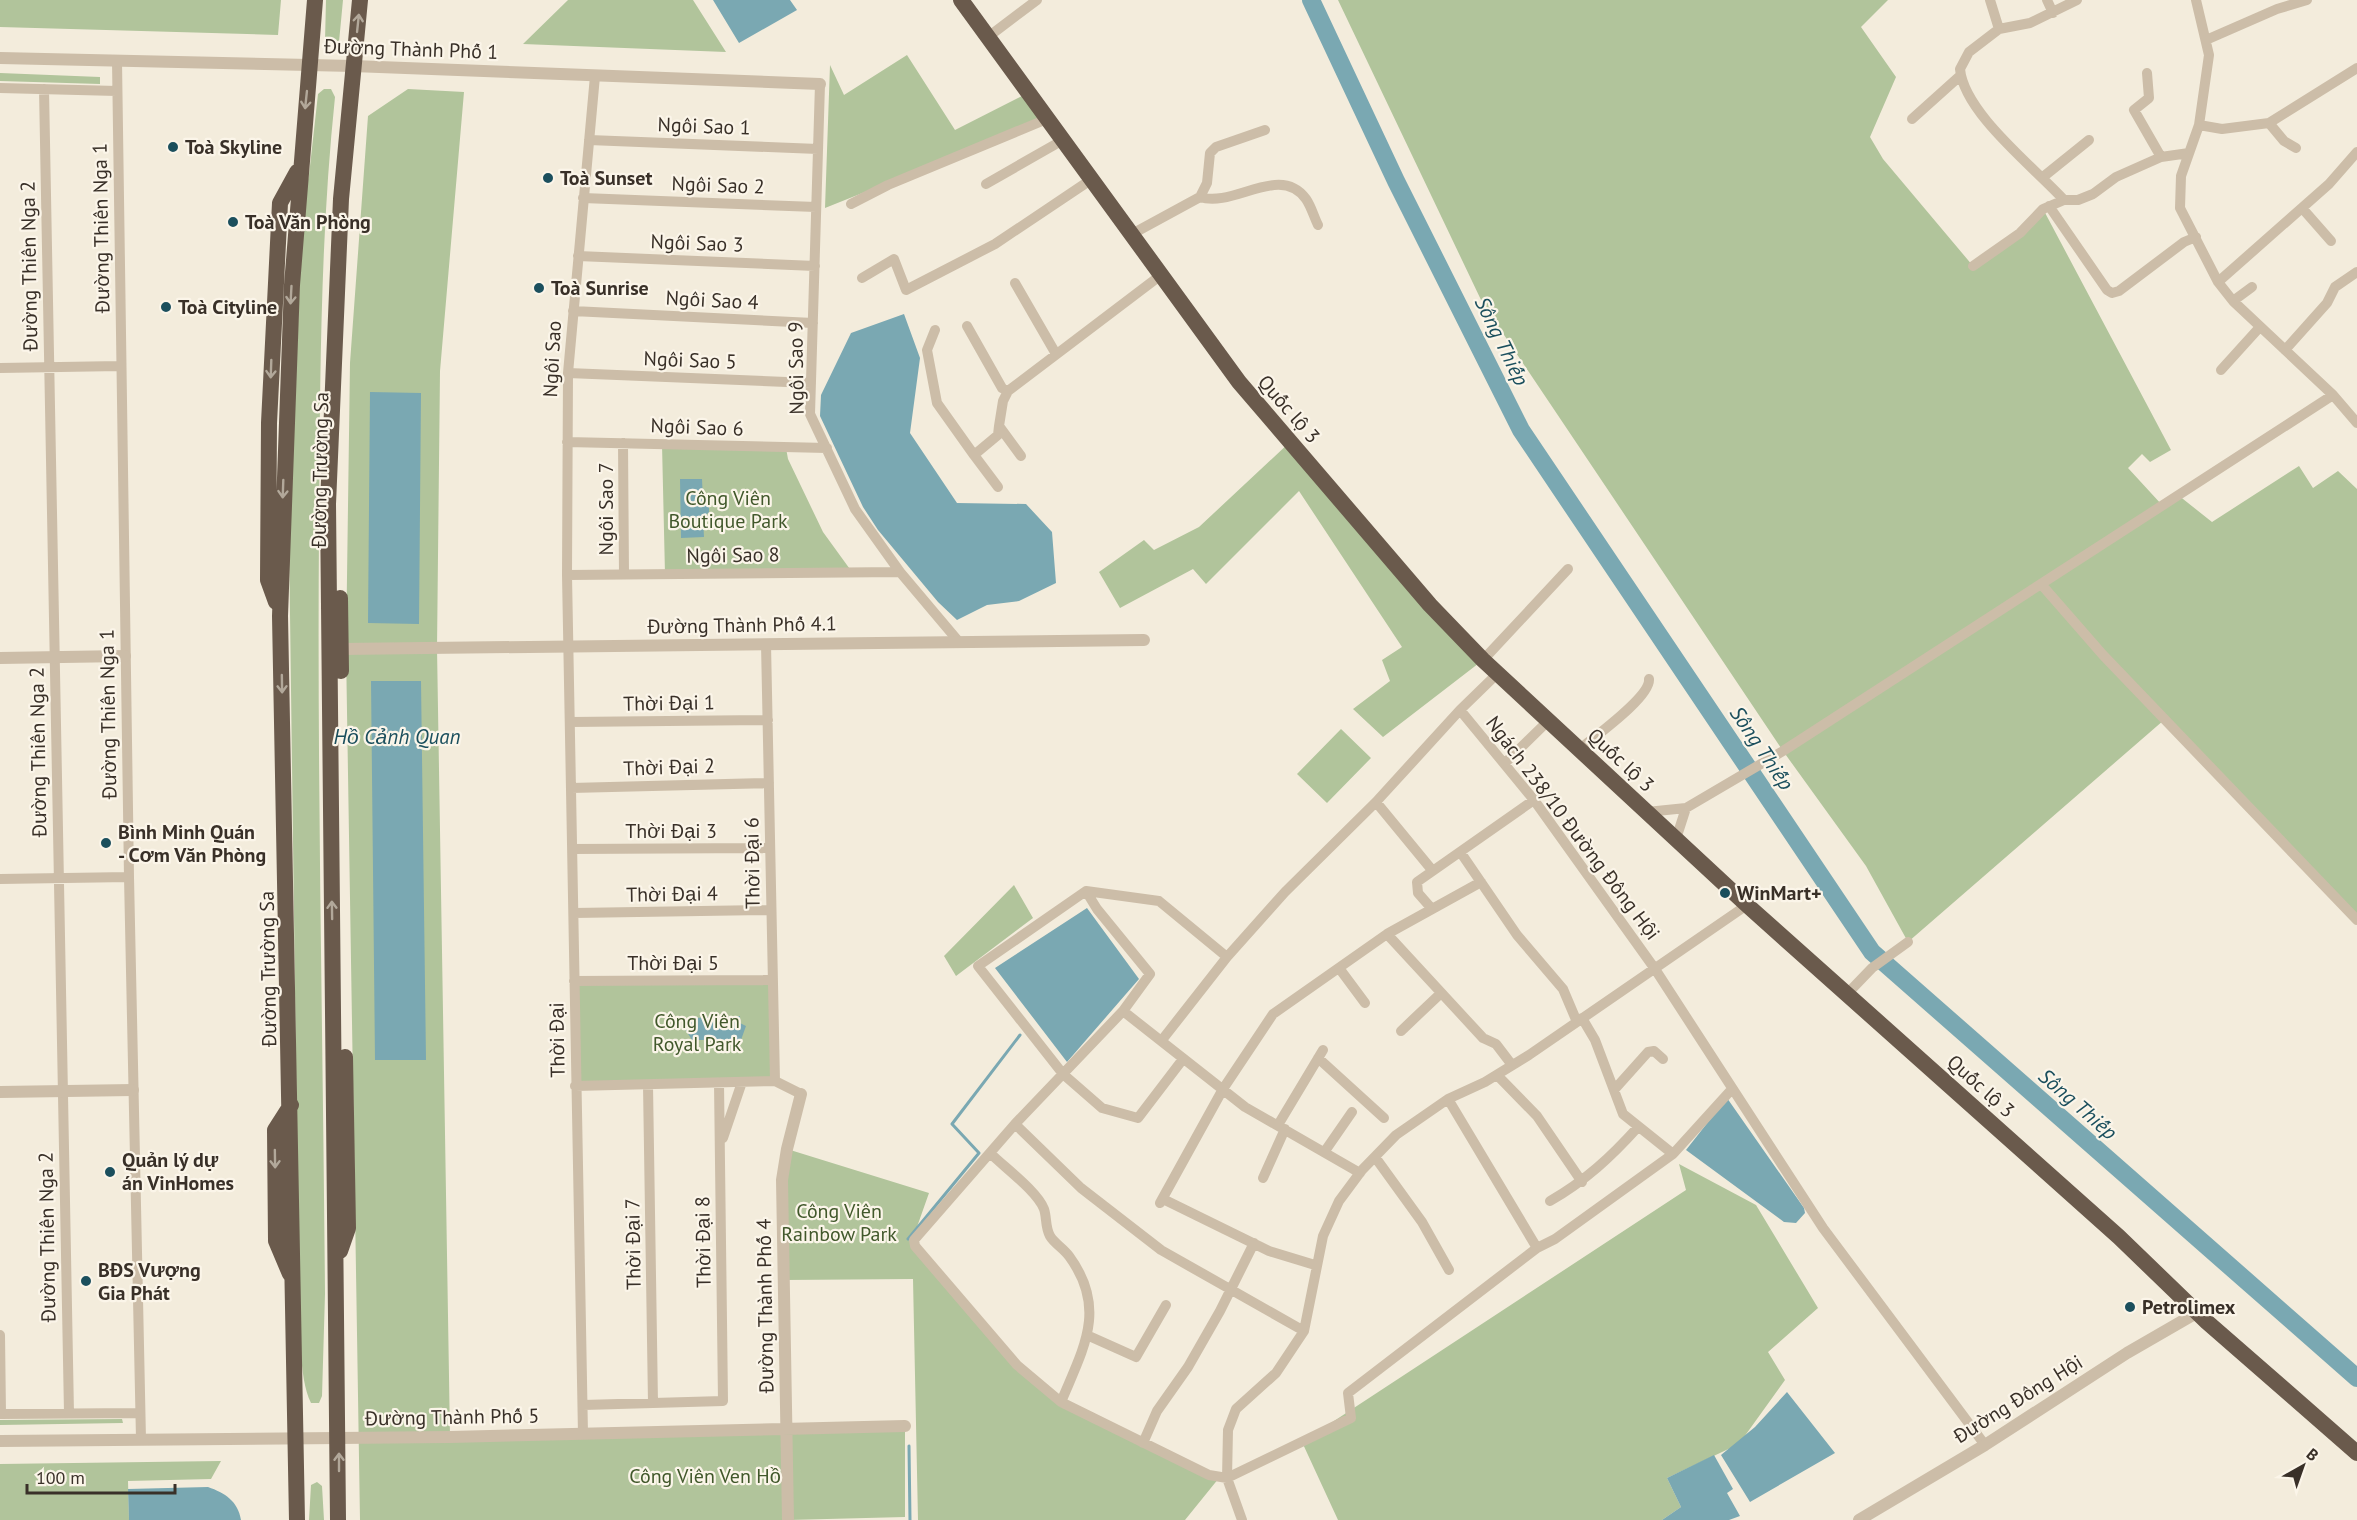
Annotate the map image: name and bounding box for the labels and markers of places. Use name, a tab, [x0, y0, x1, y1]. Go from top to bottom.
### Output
place label: Toà Skyline	[185, 134, 282, 160]
marker: Toà Skyline	[166, 140, 180, 154]
place label: Toà Sunset	[560, 165, 652, 191]
marker: Toà Sunset	[541, 171, 555, 185]
place label: Toà Văn Phòng	[245, 209, 371, 235]
marker: Toà Văn Phòng	[226, 215, 240, 229]
place label: Toà Sunrise	[551, 275, 649, 301]
marker: Toà Sunrise	[532, 281, 546, 295]
place label: Toà Cityline	[178, 294, 277, 320]
marker: Toà Cityline	[159, 300, 173, 314]
place label: Bình Minh Quán - Cơm Văn Phòng	[118, 819, 266, 868]
marker: Bình Minh Quán - Cơm Văn Phòng	[99, 836, 113, 850]
place label: WinMart+	[1737, 880, 1822, 906]
marker: WinMart+	[1718, 886, 1732, 900]
place label: Quản lý dự án VinHomes	[122, 1147, 234, 1196]
marker: Quản lý dự án VinHomes	[103, 1165, 117, 1179]
place label: BĐS Vượng Gia Phát	[98, 1257, 201, 1306]
marker: BĐS Vượng Gia Phát	[79, 1274, 93, 1288]
place label: Petrolimex	[2142, 1294, 2236, 1320]
marker: Petrolimex	[2123, 1300, 2137, 1314]

